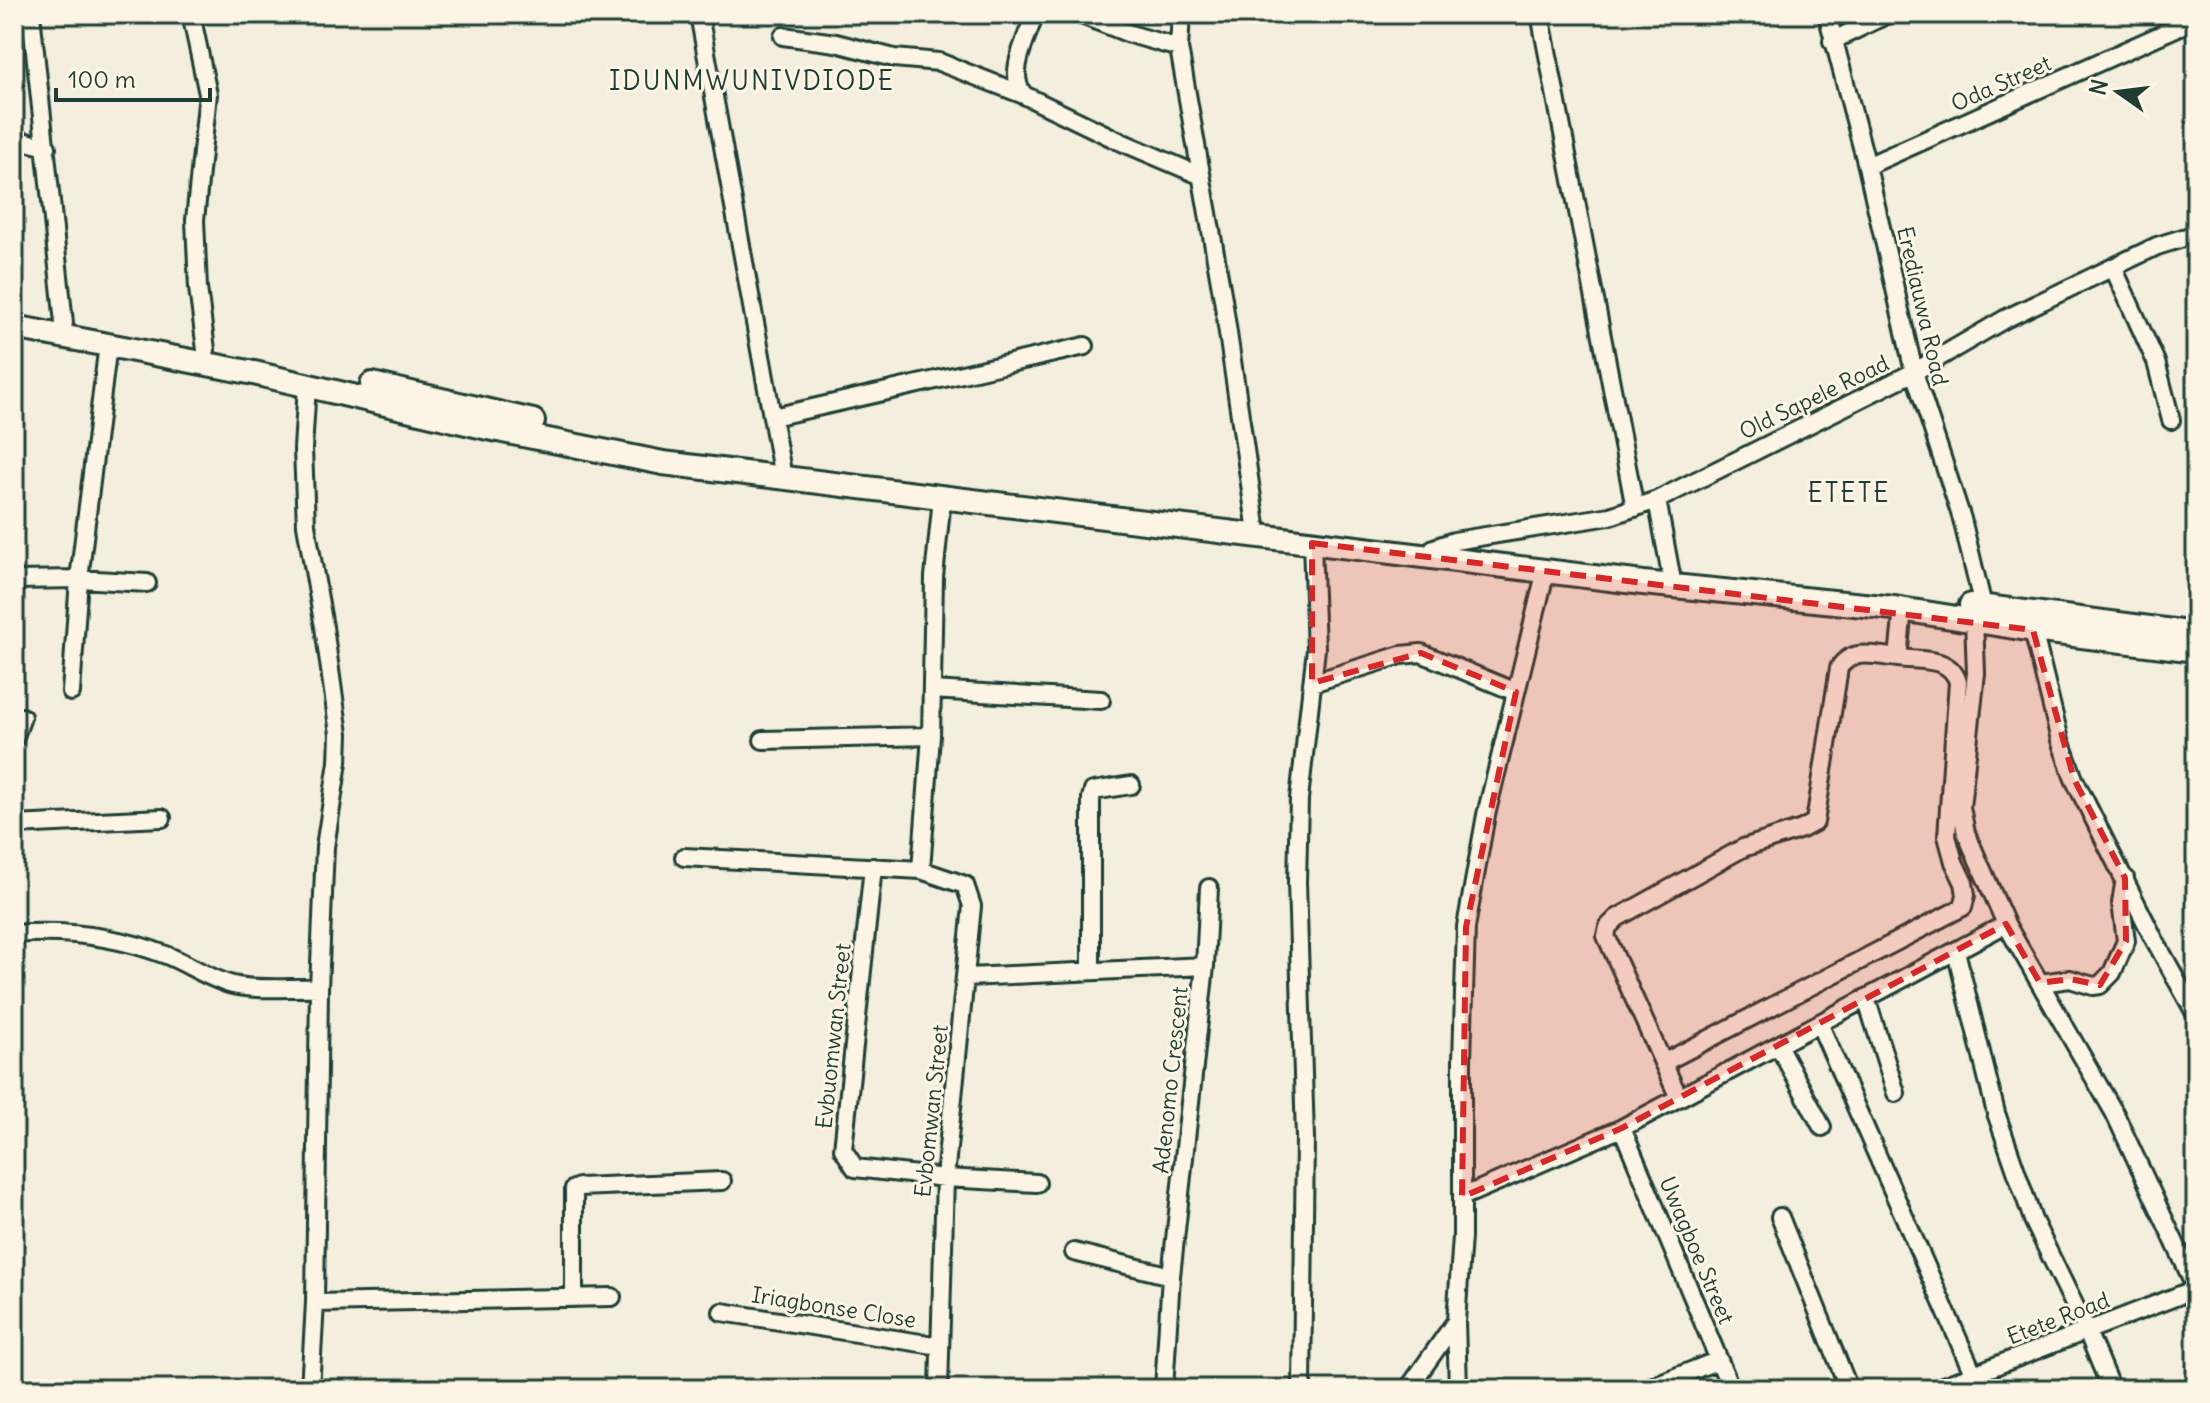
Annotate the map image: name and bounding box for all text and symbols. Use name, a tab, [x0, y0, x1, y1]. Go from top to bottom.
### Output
street label: Oda Street	[1947, 49, 2055, 117]
scale bar	[56, 52, 210, 102]
north arrow	[2078, 52, 2158, 132]
text: 100 m	[68, 64, 136, 94]
district label: IDUNMWUNIVDIODE	[609, 64, 895, 97]
text: N	[2083, 76, 2114, 98]
street label: Erediauwa Road	[1891, 224, 1955, 389]
street label: Old Sapele Road	[1735, 349, 1893, 445]
district label: ETETE	[1807, 476, 1891, 509]
street label: Evbuomwan Street	[809, 942, 857, 1130]
street label: Adenomo Crescent	[1146, 985, 1194, 1175]
street label: Evbomwan Street	[908, 1023, 954, 1199]
street label: Uwagboe Street	[1653, 1172, 1741, 1328]
street label: Iriagbonse Close	[750, 1280, 918, 1334]
street label: Etete Road	[2003, 1286, 2113, 1350]

